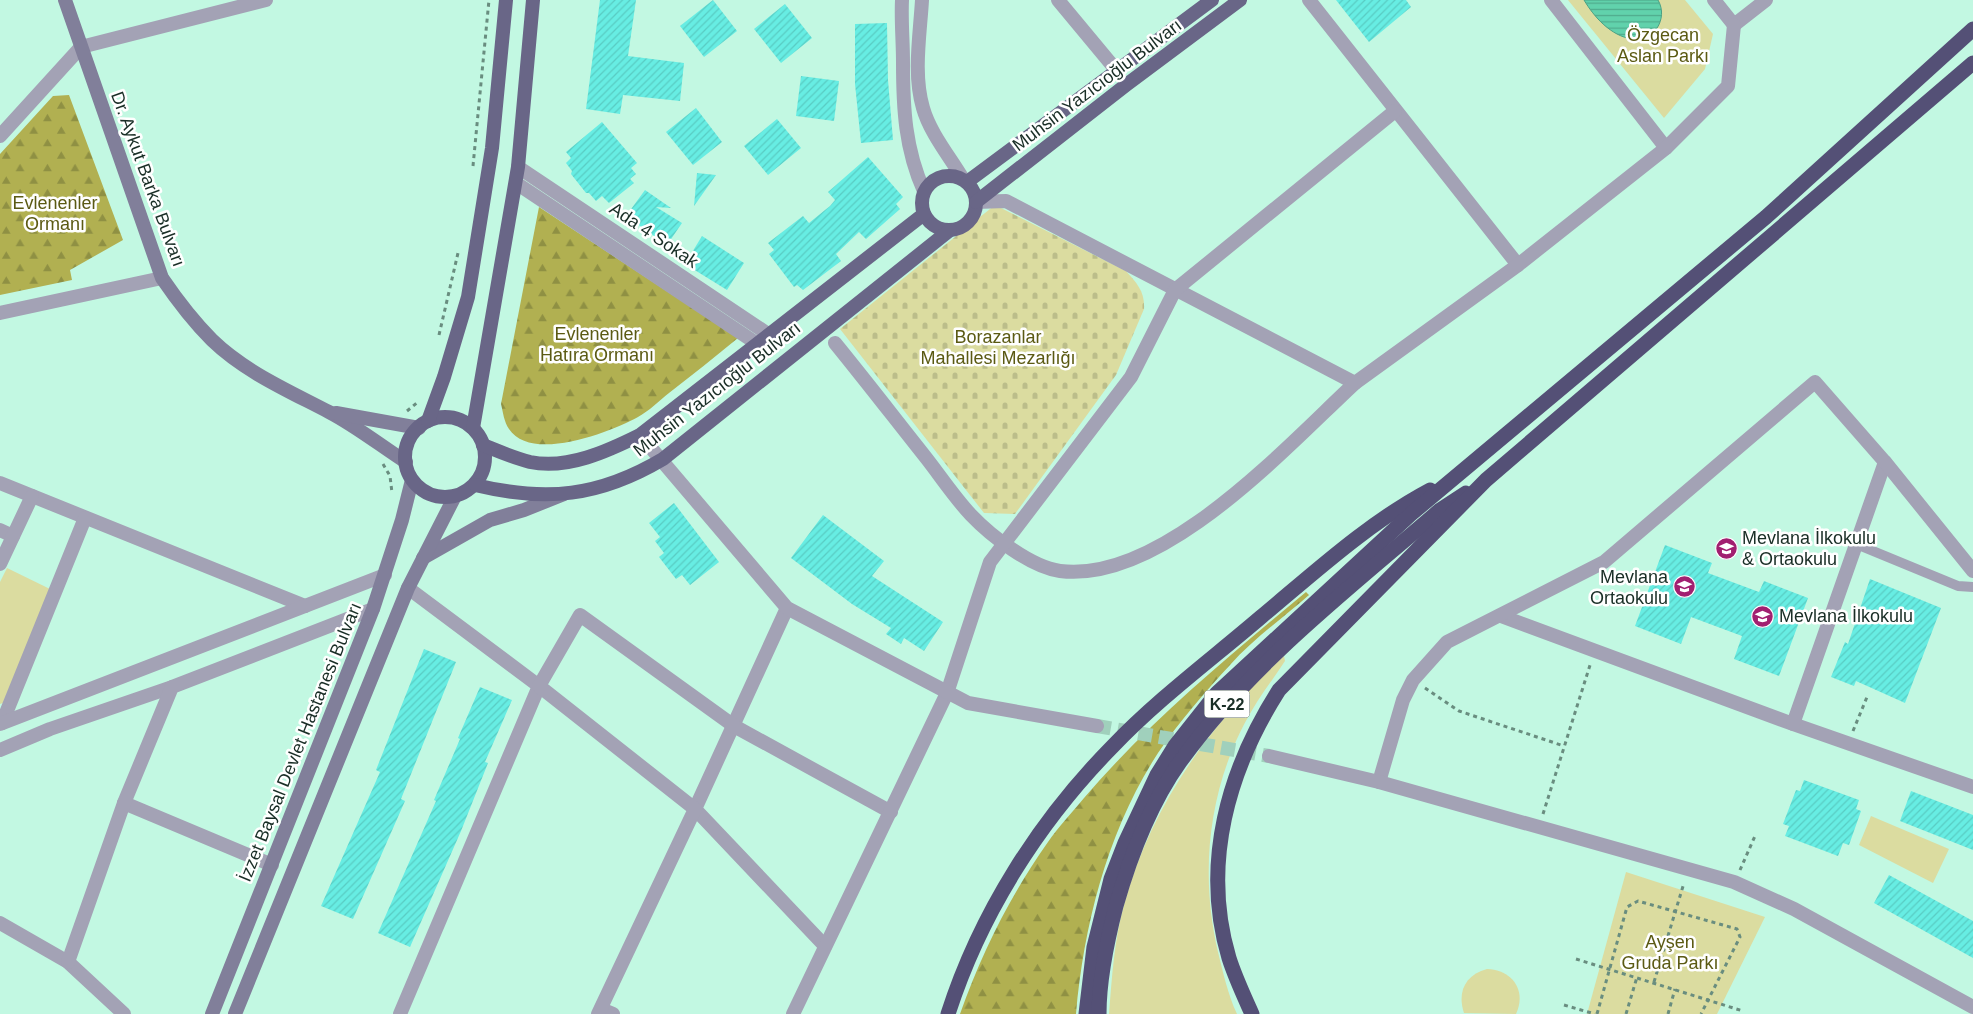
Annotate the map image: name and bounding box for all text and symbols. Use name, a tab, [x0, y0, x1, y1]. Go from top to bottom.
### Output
street label: Muhsin Yazıcıoğlu Bulvarı	[1009, 15, 1185, 155]
park label: Özgecan Aslan Parkı	[1617, 25, 1709, 66]
street label: Dr. Aykut Barka Bulvarı	[107, 89, 189, 269]
park label: Evlenenler Ormanı	[12, 193, 98, 234]
street label: Ada 4 Sokak	[606, 198, 703, 272]
street label: Muhsin Yazıcıoğlu Bulvarı	[630, 318, 804, 460]
park label: Evlenenler Hatıra Ormanı	[540, 324, 654, 365]
park label: Borazanlar Mahallesi Mezarlığı	[920, 327, 1076, 368]
place label: Mevlana İlkokulu & Ortaokulu	[1742, 528, 1876, 569]
school or university icon: Mevlana İlkokulu & Ortaokulu	[1714, 536, 1738, 560]
place label: Mevlana Ortaokulu	[1590, 567, 1669, 608]
school or university icon: Mevlana Ortaokulu	[1672, 575, 1696, 599]
street label: İzzet Baysal Devlet Hastanesi Bulvarı	[235, 600, 365, 884]
school or university icon: Mevlana İlkokulu	[1751, 604, 1775, 628]
place label: Mevlana İlkokulu	[1779, 606, 1913, 626]
road number: K-22	[1204, 691, 1250, 718]
park label: Ayşen Gruda Parkı	[1621, 932, 1719, 973]

